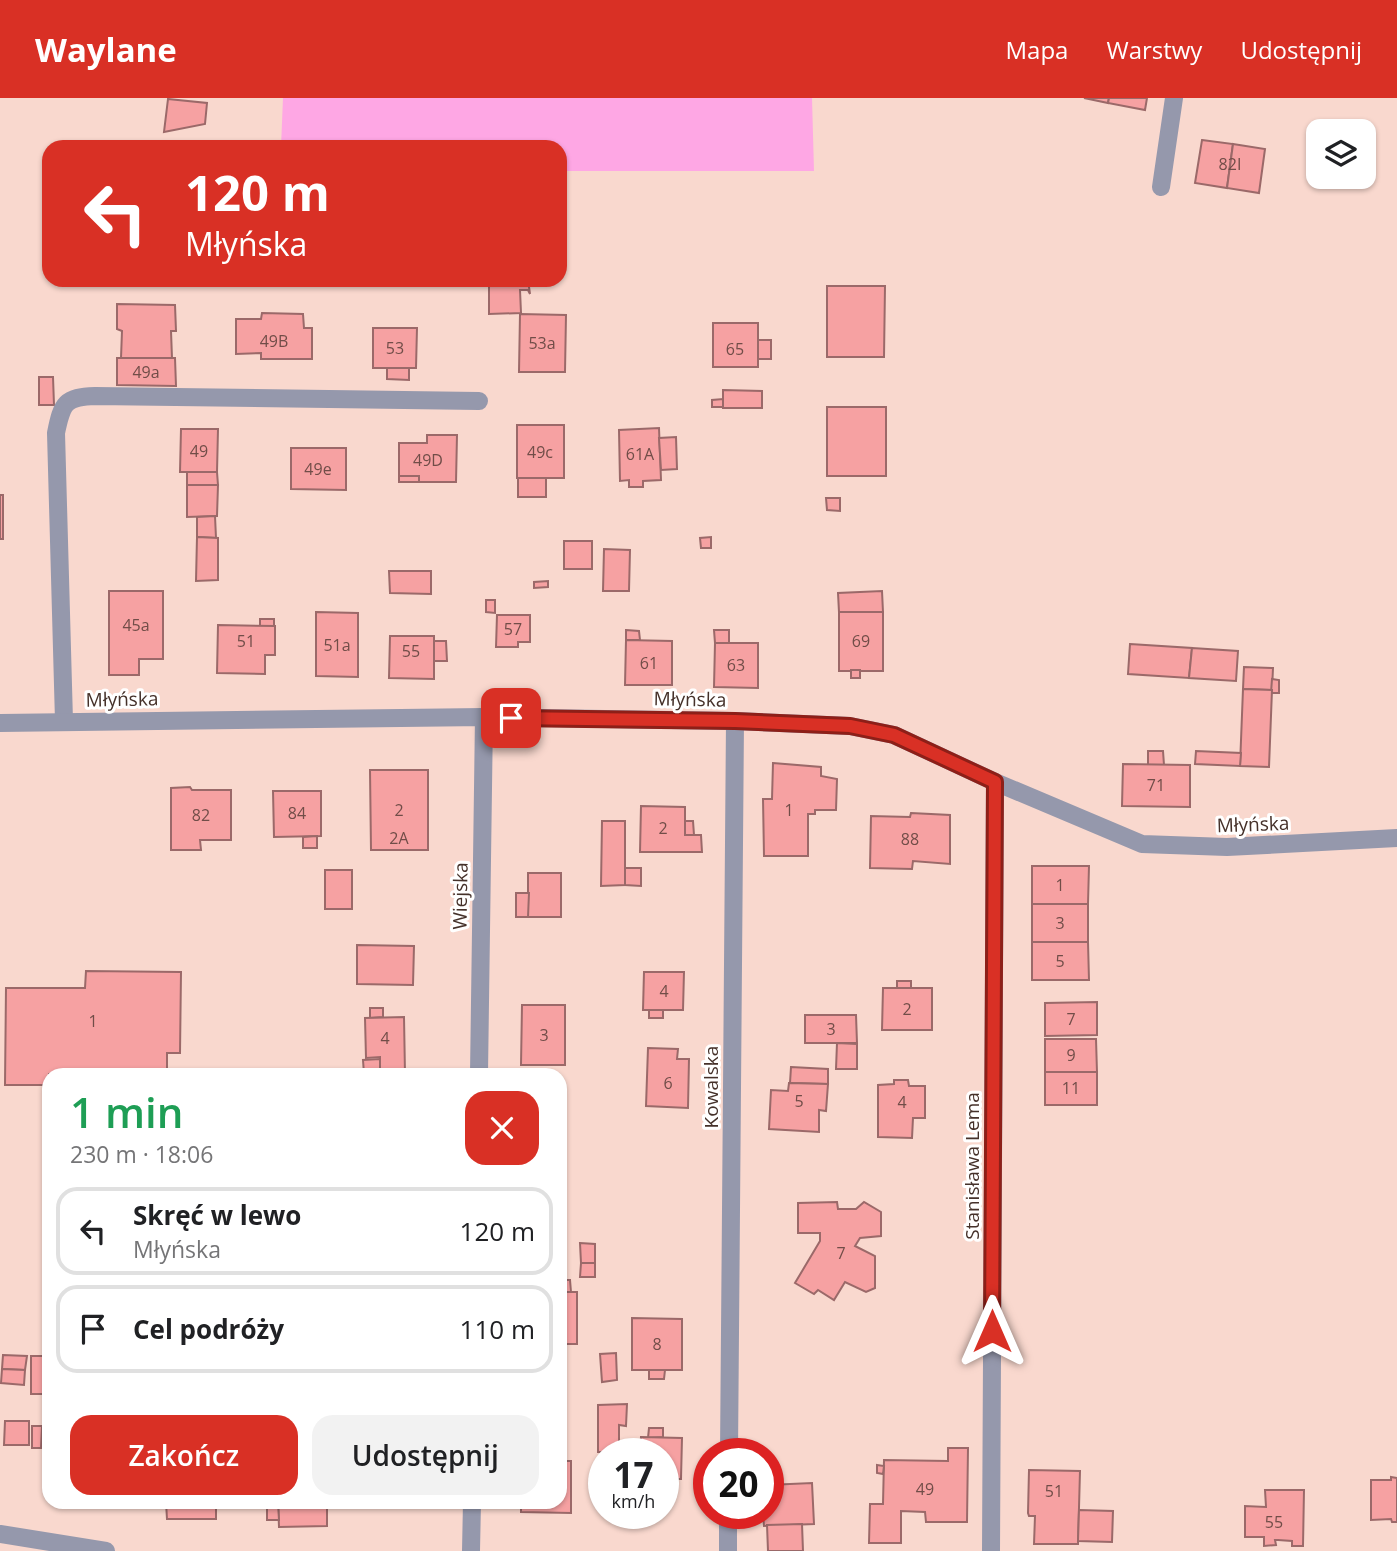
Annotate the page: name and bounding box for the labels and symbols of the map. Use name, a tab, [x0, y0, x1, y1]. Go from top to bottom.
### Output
house number: 82I	[1219, 153, 1241, 175]
house number: 49B	[260, 330, 288, 352]
house number: 53a	[528, 332, 556, 354]
house number: 53	[386, 337, 404, 359]
house number: 65	[726, 338, 744, 360]
house number: 49a	[132, 361, 160, 383]
house number: 49	[190, 440, 208, 462]
house number: 49c	[527, 441, 553, 463]
house number: 61A	[626, 443, 655, 465]
house number: 49D	[413, 449, 443, 471]
house number: 49e	[304, 458, 332, 480]
house number: 45a	[122, 614, 150, 636]
house number: 57	[504, 618, 522, 640]
house number: 51	[237, 630, 255, 652]
house number: 69	[852, 630, 870, 652]
house number: 51a	[323, 634, 351, 656]
house number: 55	[402, 640, 420, 662]
house number: 61	[640, 652, 658, 674]
house number: 63	[727, 654, 745, 676]
street label: Młyńska	[85, 685, 159, 713]
street label: Młyńska	[653, 685, 727, 713]
pin	[481, 688, 541, 748]
house number: 71	[1147, 774, 1165, 796]
house number: 2	[394, 799, 404, 821]
house number: 1	[784, 799, 794, 821]
house number: 84	[288, 802, 306, 824]
house number: 82	[192, 804, 210, 826]
street label: Młyńska	[1216, 810, 1290, 838]
house number: 2	[658, 817, 668, 839]
house number: 2A	[389, 827, 410, 849]
house number: 88	[901, 828, 919, 850]
street label: Wiejska	[446, 862, 474, 930]
house number: 1	[1055, 874, 1065, 896]
house number: 3	[1055, 912, 1065, 934]
house number: 5	[1055, 950, 1065, 972]
house number: 4	[659, 980, 669, 1002]
house number: 2	[902, 998, 912, 1020]
house number: 7	[1066, 1008, 1076, 1030]
house number: 1	[88, 1010, 98, 1032]
house number: 3	[826, 1018, 836, 1040]
house number: 3	[539, 1024, 549, 1046]
house number: 4	[380, 1027, 390, 1049]
house number: 9	[1066, 1044, 1076, 1066]
street label: Kowalska	[698, 1046, 724, 1128]
house number: 6	[663, 1072, 673, 1094]
house number: 11	[1062, 1077, 1080, 1099]
house number: 5	[794, 1090, 804, 1112]
house number: 4	[897, 1091, 907, 1113]
street label: Stanisława Lema	[959, 1092, 985, 1240]
house number: 7	[836, 1242, 846, 1264]
position arrow	[955, 1294, 1029, 1368]
house number: 8	[652, 1333, 662, 1355]
speed limit sign: 20	[693, 1438, 784, 1529]
house number: 49	[916, 1478, 934, 1500]
house number: 51	[1045, 1480, 1063, 1502]
house number: 55	[1265, 1511, 1283, 1533]

